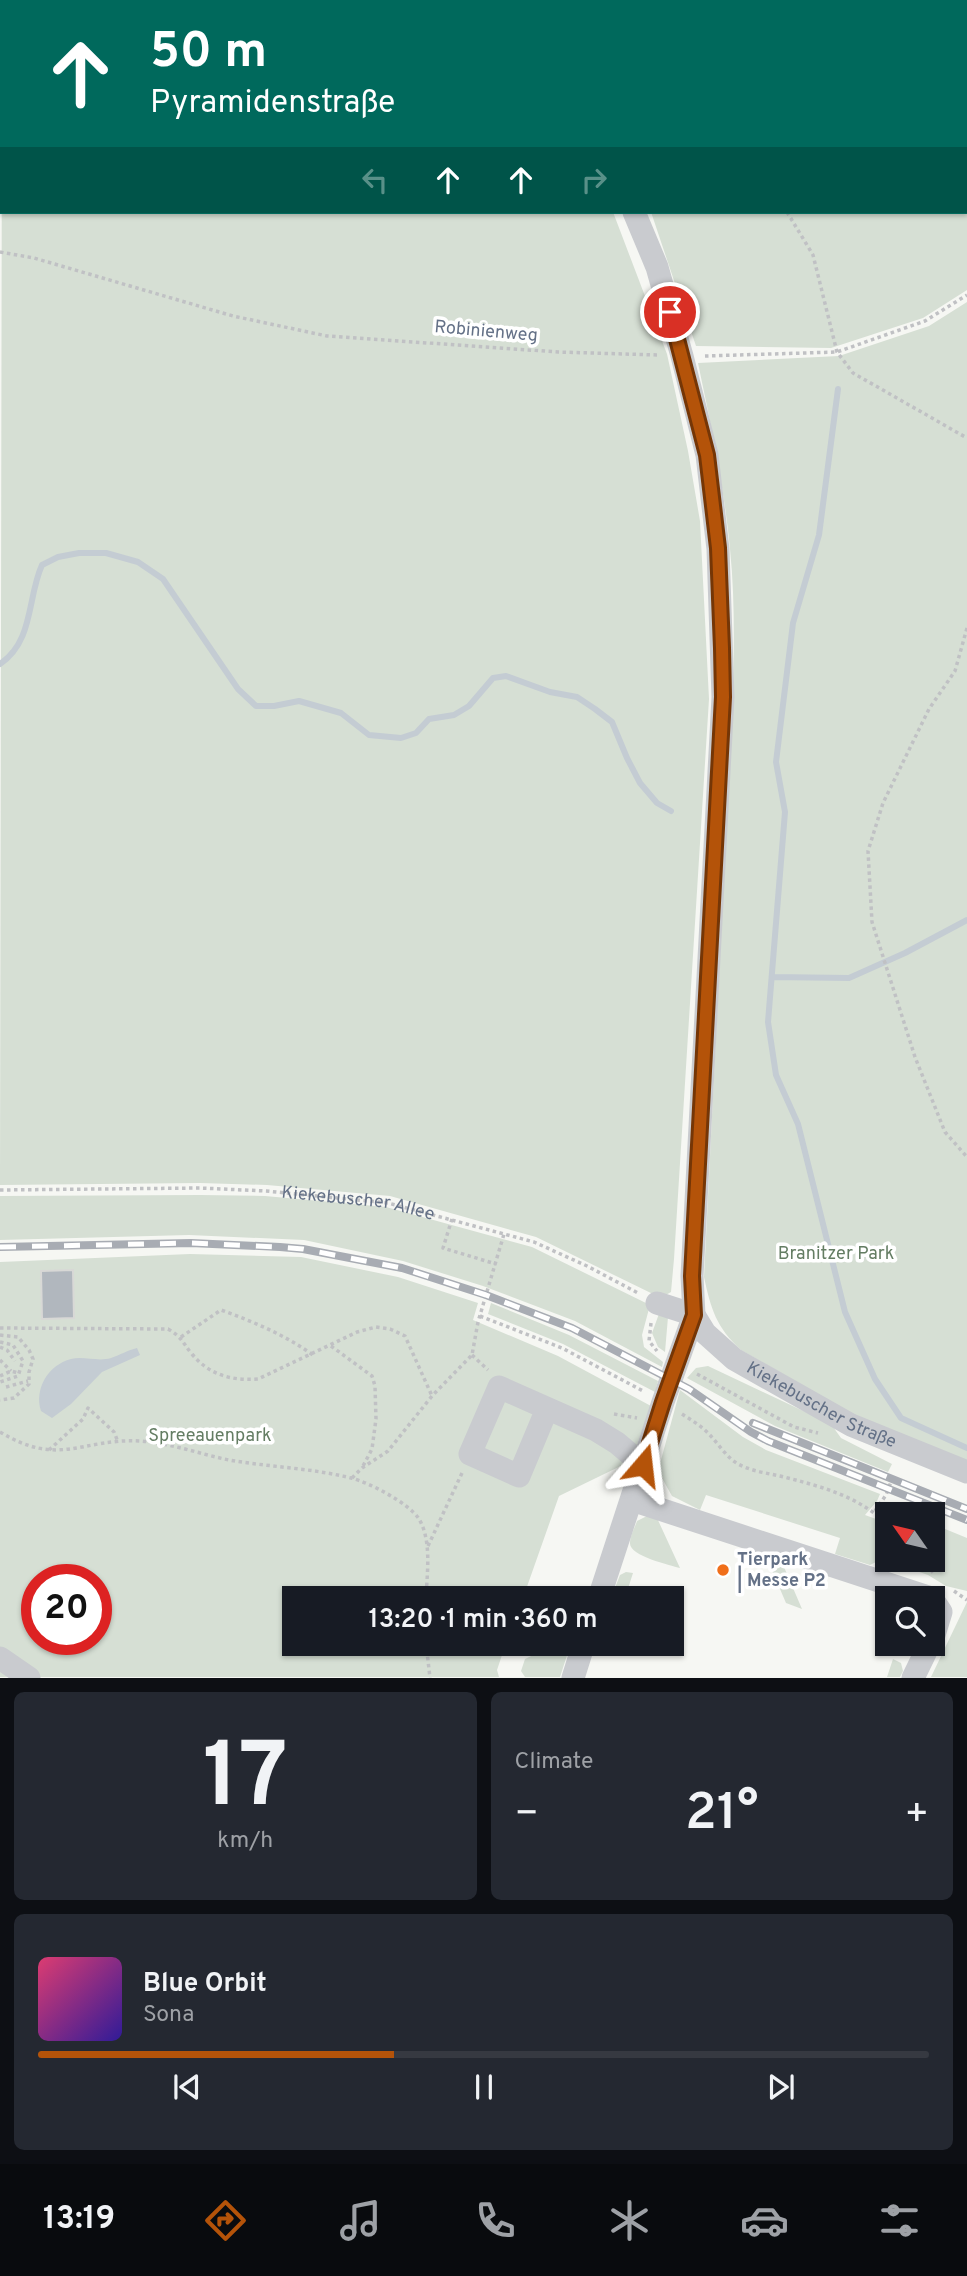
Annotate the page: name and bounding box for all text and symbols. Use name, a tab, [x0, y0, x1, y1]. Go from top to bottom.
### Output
text: 50 m	[150, 23, 267, 85]
icon: ahead	[35, 28, 126, 119]
text: Pyramidenstraße	[150, 84, 395, 124]
icon: left	[356, 161, 394, 199]
icon: ahead	[429, 161, 467, 199]
icon: ahead	[502, 161, 540, 199]
icon: right	[575, 161, 613, 199]
pin	[640, 282, 700, 342]
icon: arrive	[651, 293, 689, 331]
street label: Robinienweg	[433, 316, 539, 348]
street label: Kiekebuscher Allee	[280, 1181, 437, 1226]
park label: Branitzer Park	[778, 1243, 894, 1266]
street label: Kiekebuscher Straße	[742, 1357, 900, 1454]
park label: Spreeauenpark	[148, 1425, 272, 1448]
position arrow	[606, 1428, 680, 1502]
north arrow	[875, 1502, 945, 1572]
map controls	[875, 1502, 945, 1656]
place label: Tierpark | Messe P2	[737, 1549, 826, 1593]
marker: Tierpark | Messe P2	[715, 1562, 731, 1578]
speed limit sign: 20	[21, 1564, 112, 1655]
button: search	[875, 1586, 945, 1656]
text: 13:20 · 1 min · 360 m	[369, 1604, 597, 1637]
text: 17	[203, 1724, 288, 1839]
text: Climate	[515, 1748, 593, 1777]
text: 21°	[685, 1782, 759, 1848]
text: −	[515, 1791, 539, 1840]
text: +	[904, 1791, 929, 1840]
text: km/h	[217, 1827, 273, 1856]
text: Blue Orbit	[143, 1968, 267, 2001]
text: Sona	[143, 2001, 194, 2030]
icon: previous	[168, 2068, 206, 2106]
icon: pause	[465, 2068, 503, 2106]
icon: next	[762, 2068, 800, 2106]
icon: directions	[201, 2196, 250, 2245]
icon: music	[336, 2196, 385, 2245]
icon: phone	[471, 2196, 520, 2245]
icon: climate	[605, 2196, 654, 2245]
icon: car	[740, 2196, 789, 2245]
icon: filters	[875, 2196, 924, 2245]
text: 13:19	[43, 2200, 115, 2240]

